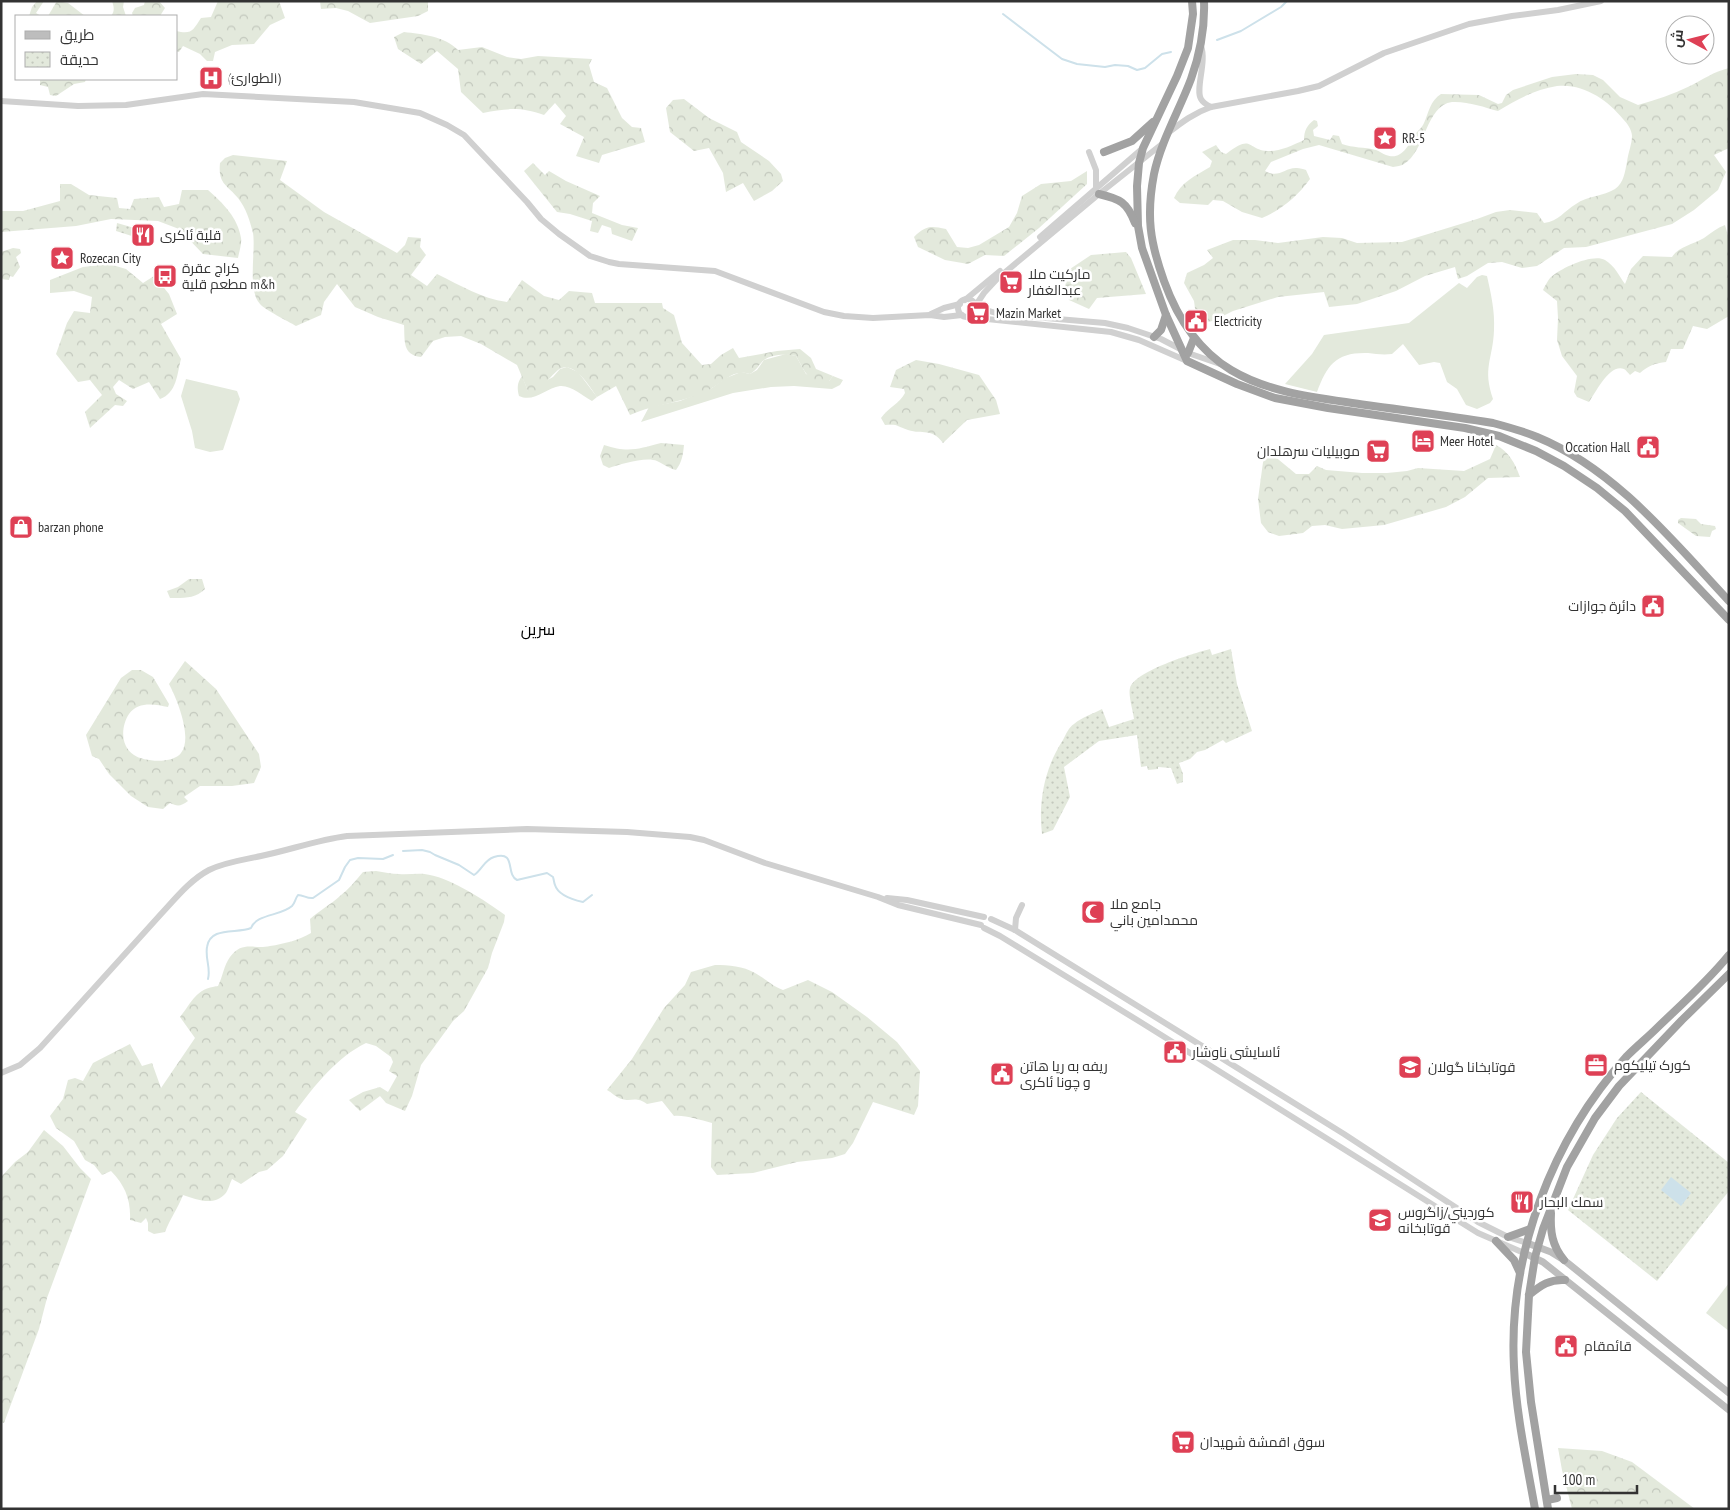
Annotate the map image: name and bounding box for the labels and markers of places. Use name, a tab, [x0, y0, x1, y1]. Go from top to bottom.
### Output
hospital icon: (الطوارئ)	[198, 65, 224, 91]
place label: (الطوارئ)	[228, 69, 281, 87]
place icon: RR-5	[1372, 125, 1398, 151]
place label: RR-5	[1402, 129, 1425, 147]
restaurant icon: قلية ئاكرى	[130, 222, 156, 248]
place label: قلية ئاكرى	[160, 226, 221, 244]
place icon: Rozecan City	[49, 245, 75, 271]
place label: Rozecan City	[80, 249, 142, 267]
place label: كراج عقرة مطعم قلية m&h	[182, 259, 275, 294]
bus stop icon: كراج عقرة مطعم قلية m&h	[152, 263, 178, 289]
place label: ماركيت ملا عبدالغفار	[1027, 265, 1090, 299]
supermarket icon: ماركيت ملا عبدالغفار	[998, 269, 1024, 295]
supermarket icon: Mazin Market	[965, 300, 991, 326]
place label: Mazin Market	[996, 304, 1061, 322]
public building icon: Electricity	[1183, 308, 1209, 334]
place label: Electricity	[1214, 312, 1262, 330]
hotel icon: Meer Hotel	[1410, 428, 1436, 454]
place label: Meer Hotel	[1440, 432, 1494, 450]
public building icon: Occation Hall	[1635, 434, 1661, 460]
supermarket icon: موبيليات سرهلدان	[1365, 438, 1391, 464]
place label: Occation Hall	[1565, 438, 1631, 456]
place label: موبيليات سرهلدان	[1257, 442, 1360, 460]
shop icon: barzan phone	[8, 514, 34, 540]
place label: barzan phone	[38, 518, 104, 536]
public building icon: دائرة جوازات	[1640, 593, 1666, 619]
place label: دائرة جوازات	[1568, 597, 1636, 615]
place label: جامع ملا محمدامين باني	[1110, 895, 1198, 932]
mosque icon: جامع ملا محمدامين باني	[1080, 899, 1106, 925]
public building icon: ئاسايشى ناوشار	[1162, 1039, 1188, 1065]
place label: ئاسايشى ناوشار	[1191, 1043, 1280, 1061]
office icon: کورک تيليكوم	[1583, 1052, 1609, 1078]
school or university icon: قوتابخانا گولان	[1397, 1054, 1423, 1080]
place label: کورک تيليكوم	[1614, 1056, 1691, 1075]
place label: ريفه به ريا هاتن و چونا ئاكرى	[1020, 1057, 1108, 1092]
place label: قوتابخانا گولان	[1428, 1058, 1516, 1076]
public building icon: ريفه به ريا هاتن و چونا ئاكرى	[989, 1061, 1015, 1087]
restaurant icon: سمك البحار	[1509, 1189, 1535, 1215]
place label: سمك البحار	[1539, 1193, 1603, 1211]
place label: كورديني/زاگروس قوتابخانه‌	[1398, 1203, 1494, 1237]
school or university icon: كورديني/زاگروس قوتابخانه‌	[1367, 1207, 1393, 1233]
public building icon: قائمقام	[1553, 1333, 1579, 1359]
place label: قائمقام	[1584, 1337, 1632, 1356]
supermarket icon: سوق اقمشة شهيدان	[1170, 1429, 1196, 1455]
place label: سوق اقمشة شهيدان	[1200, 1433, 1325, 1451]

